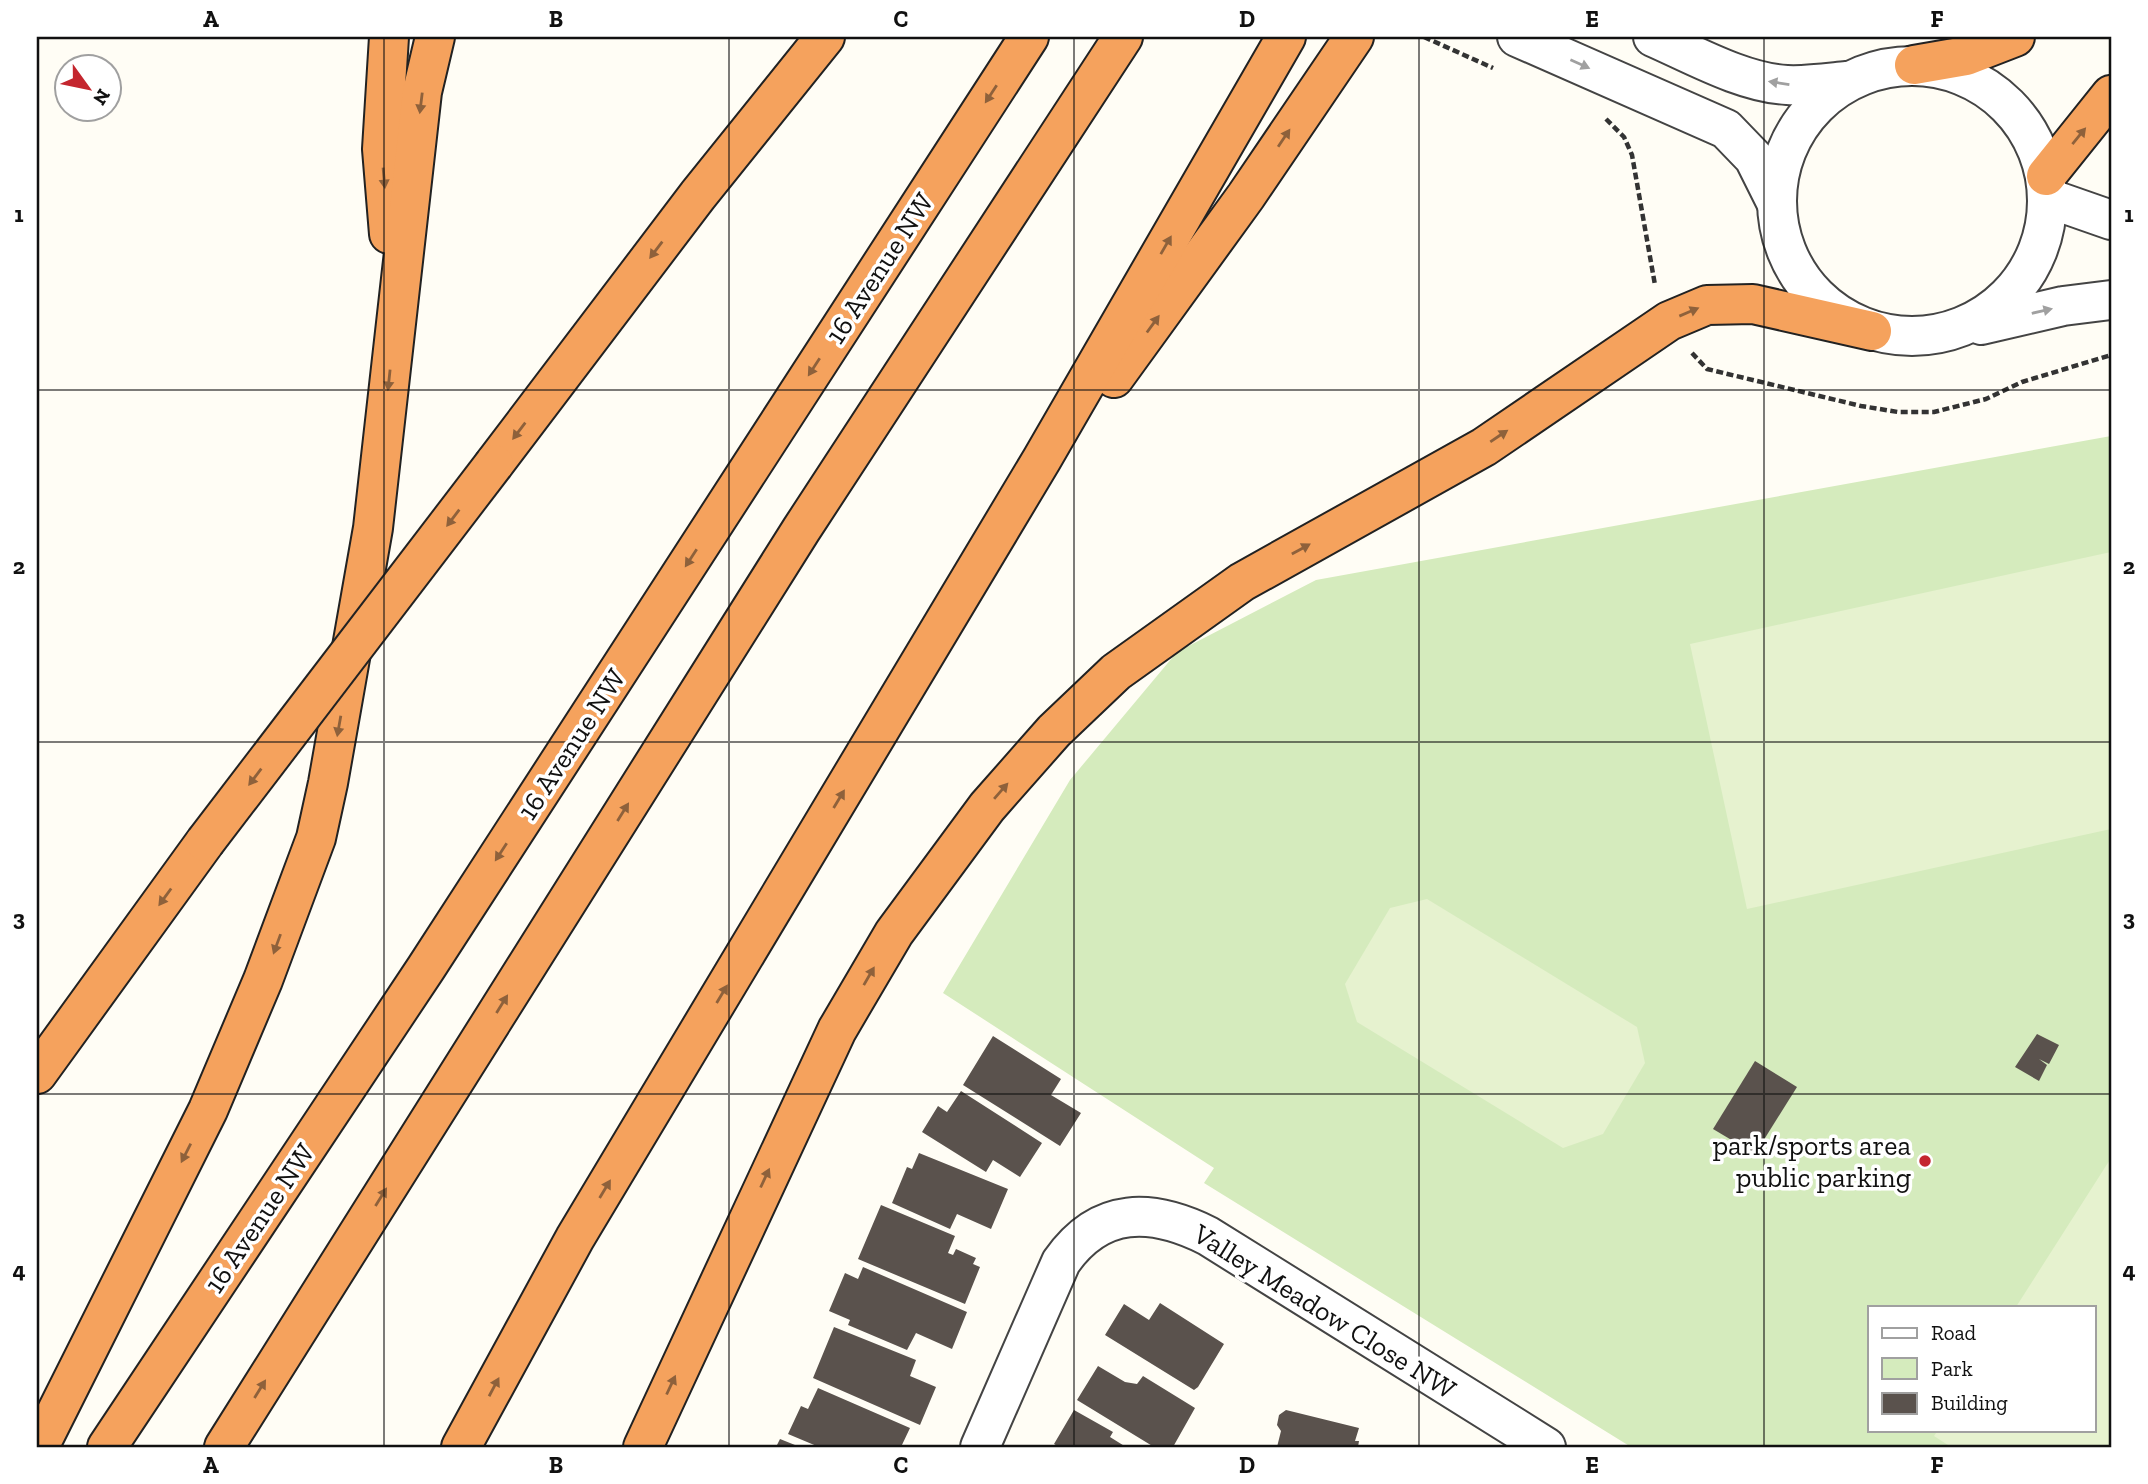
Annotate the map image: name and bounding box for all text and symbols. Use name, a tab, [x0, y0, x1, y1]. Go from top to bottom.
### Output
text: A	[203, 5, 219, 33]
text: B	[549, 5, 563, 33]
text: C	[894, 5, 908, 33]
text: D	[1239, 5, 1255, 33]
text: E	[1585, 5, 1599, 33]
text: F	[1930, 5, 1944, 33]
north arrow	[52, 52, 122, 122]
one-way arrow	[1569, 59, 1590, 70]
one-way arrow	[1768, 77, 1790, 88]
one-way arrow	[985, 84, 998, 104]
text: N	[88, 85, 115, 109]
one-way arrow	[415, 93, 426, 115]
one-way arrow	[2071, 127, 2086, 145]
one-way arrow	[1277, 129, 1291, 147]
one-way arrow	[379, 167, 390, 189]
street label: 16 Avenue NW	[818, 186, 941, 350]
text: 1	[14, 200, 24, 228]
text: 1	[2124, 200, 2134, 228]
one-way arrow	[1160, 235, 1172, 254]
one-way arrow	[649, 240, 664, 258]
one-way arrow	[2031, 305, 2053, 316]
one-way arrow	[1679, 307, 1700, 318]
one-way arrow	[1146, 315, 1160, 333]
one-way arrow	[808, 357, 821, 377]
one-way arrow	[384, 369, 395, 391]
one-way arrow	[512, 422, 526, 440]
one-way arrow	[1489, 430, 1509, 443]
one-way arrow	[446, 509, 460, 527]
one-way arrow	[1292, 543, 1311, 555]
one-way arrow	[684, 548, 697, 568]
text: 2	[13, 552, 25, 580]
text: 2	[2123, 552, 2135, 580]
street label: 16 Avenue NW	[510, 662, 633, 826]
one-way arrow	[333, 715, 344, 737]
one-way arrow	[248, 767, 262, 786]
one-way arrow	[993, 782, 1009, 800]
one-way arrow	[833, 789, 845, 808]
one-way arrow	[617, 802, 630, 821]
one-way arrow	[494, 842, 507, 862]
one-way arrow	[158, 888, 172, 906]
text: 3	[13, 904, 25, 932]
text: 3	[2123, 904, 2135, 932]
one-way arrow	[271, 933, 282, 954]
one-way arrow	[862, 966, 875, 985]
one-way arrow	[715, 984, 728, 1003]
one-way arrow	[496, 995, 509, 1014]
place label: park/sports area public parking	[1713, 1129, 1911, 1194]
street label: 16 Avenue NW	[197, 1137, 322, 1299]
one-way arrow	[181, 1143, 192, 1163]
marker: park/sports area public parking	[1917, 1153, 1933, 1169]
one-way arrow	[760, 1168, 771, 1188]
one-way arrow	[598, 1179, 611, 1198]
one-way arrow	[375, 1187, 388, 1206]
street label: Valley Meadow Close NW	[1187, 1217, 1463, 1406]
text: 4	[12, 1256, 26, 1284]
text: 4	[2122, 1256, 2136, 1284]
legend	[1868, 1306, 2096, 1432]
text: Road	[1931, 1320, 1977, 1345]
text: Park	[1931, 1356, 1973, 1381]
one-way arrow	[665, 1375, 677, 1395]
one-way arrow	[488, 1378, 500, 1397]
one-way arrow	[254, 1380, 267, 1399]
text: Building	[1931, 1390, 2008, 1415]
text: A	[203, 1451, 219, 1479]
text: B	[549, 1451, 563, 1479]
text: C	[894, 1451, 908, 1479]
text: D	[1239, 1451, 1255, 1479]
text: E	[1585, 1451, 1599, 1479]
text: F	[1930, 1451, 1944, 1479]

